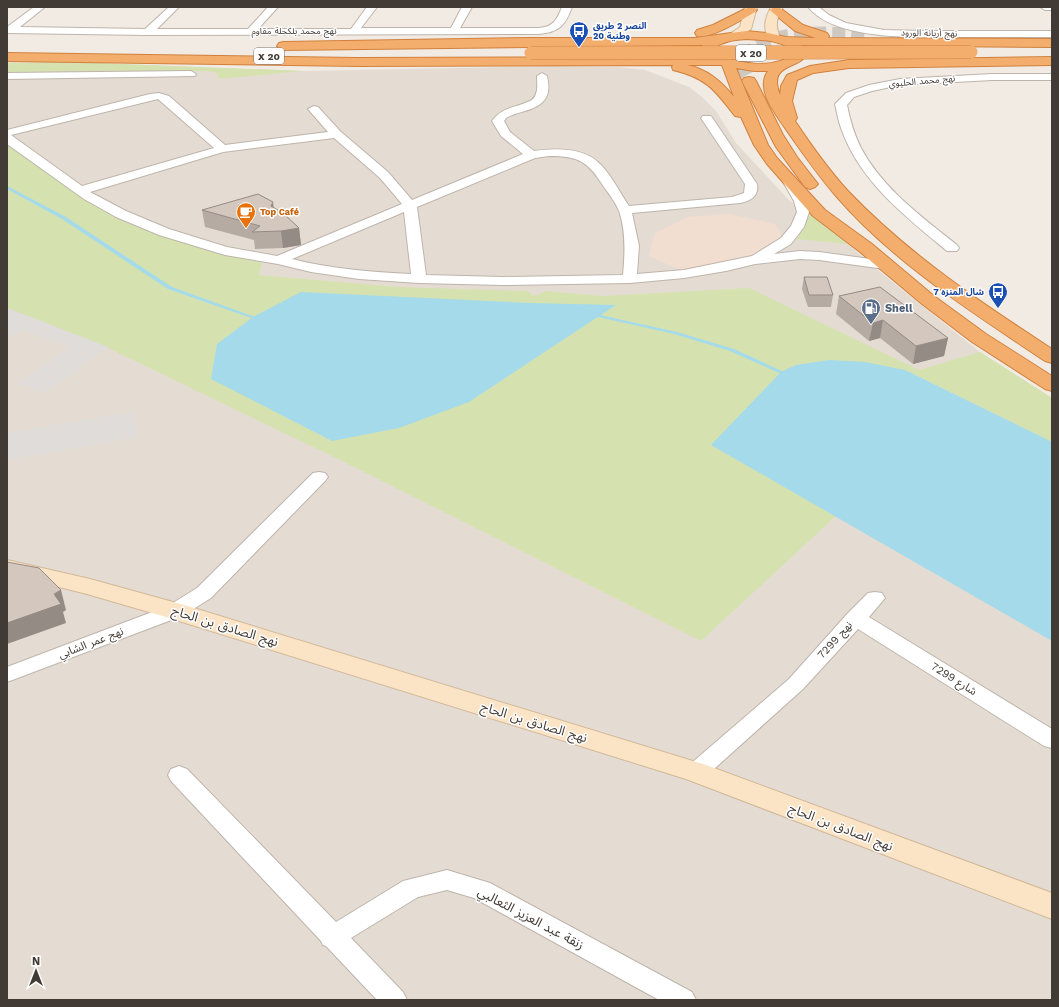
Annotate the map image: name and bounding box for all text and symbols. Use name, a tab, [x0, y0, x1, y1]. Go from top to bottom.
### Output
bus stop icon: النصر 2 طريق وطنية 20	[568, 20, 590, 48]
place label: النصر 2 طريق وطنية 20	[593, 21, 647, 42]
street label: نهج محمد بلكحلة مقاوم	[251, 26, 337, 38]
street label: نهج أريانة الورود	[901, 26, 957, 40]
road number: X 20	[736, 45, 766, 61]
road number: X 20	[254, 48, 284, 64]
street label: نهج محمد الحليوي	[888, 73, 956, 91]
cafe icon: Top Café	[235, 201, 257, 229]
place label: Top Café	[260, 207, 299, 217]
bus stop icon: شال المنزه 7	[987, 281, 1009, 309]
place label: شال المنزه 7	[933, 287, 984, 298]
fuel station icon: Shell	[860, 297, 882, 325]
place label: Shell	[885, 302, 913, 315]
street label: نهج الصادق بن الحاج	[169, 603, 280, 652]
street label: نهج 7299	[815, 619, 856, 662]
street label: نهج عمر الشابي	[57, 625, 126, 664]
street label: شارع 7299	[928, 660, 980, 699]
street label: نهج الصادق بن الحاج	[478, 699, 589, 748]
street label: نهج الصادق بن الحاج	[786, 800, 895, 857]
street label: زنقة عبد العزيز الثعالبي	[474, 884, 587, 955]
north arrow	[16, 951, 56, 991]
text: N	[32, 955, 40, 968]

